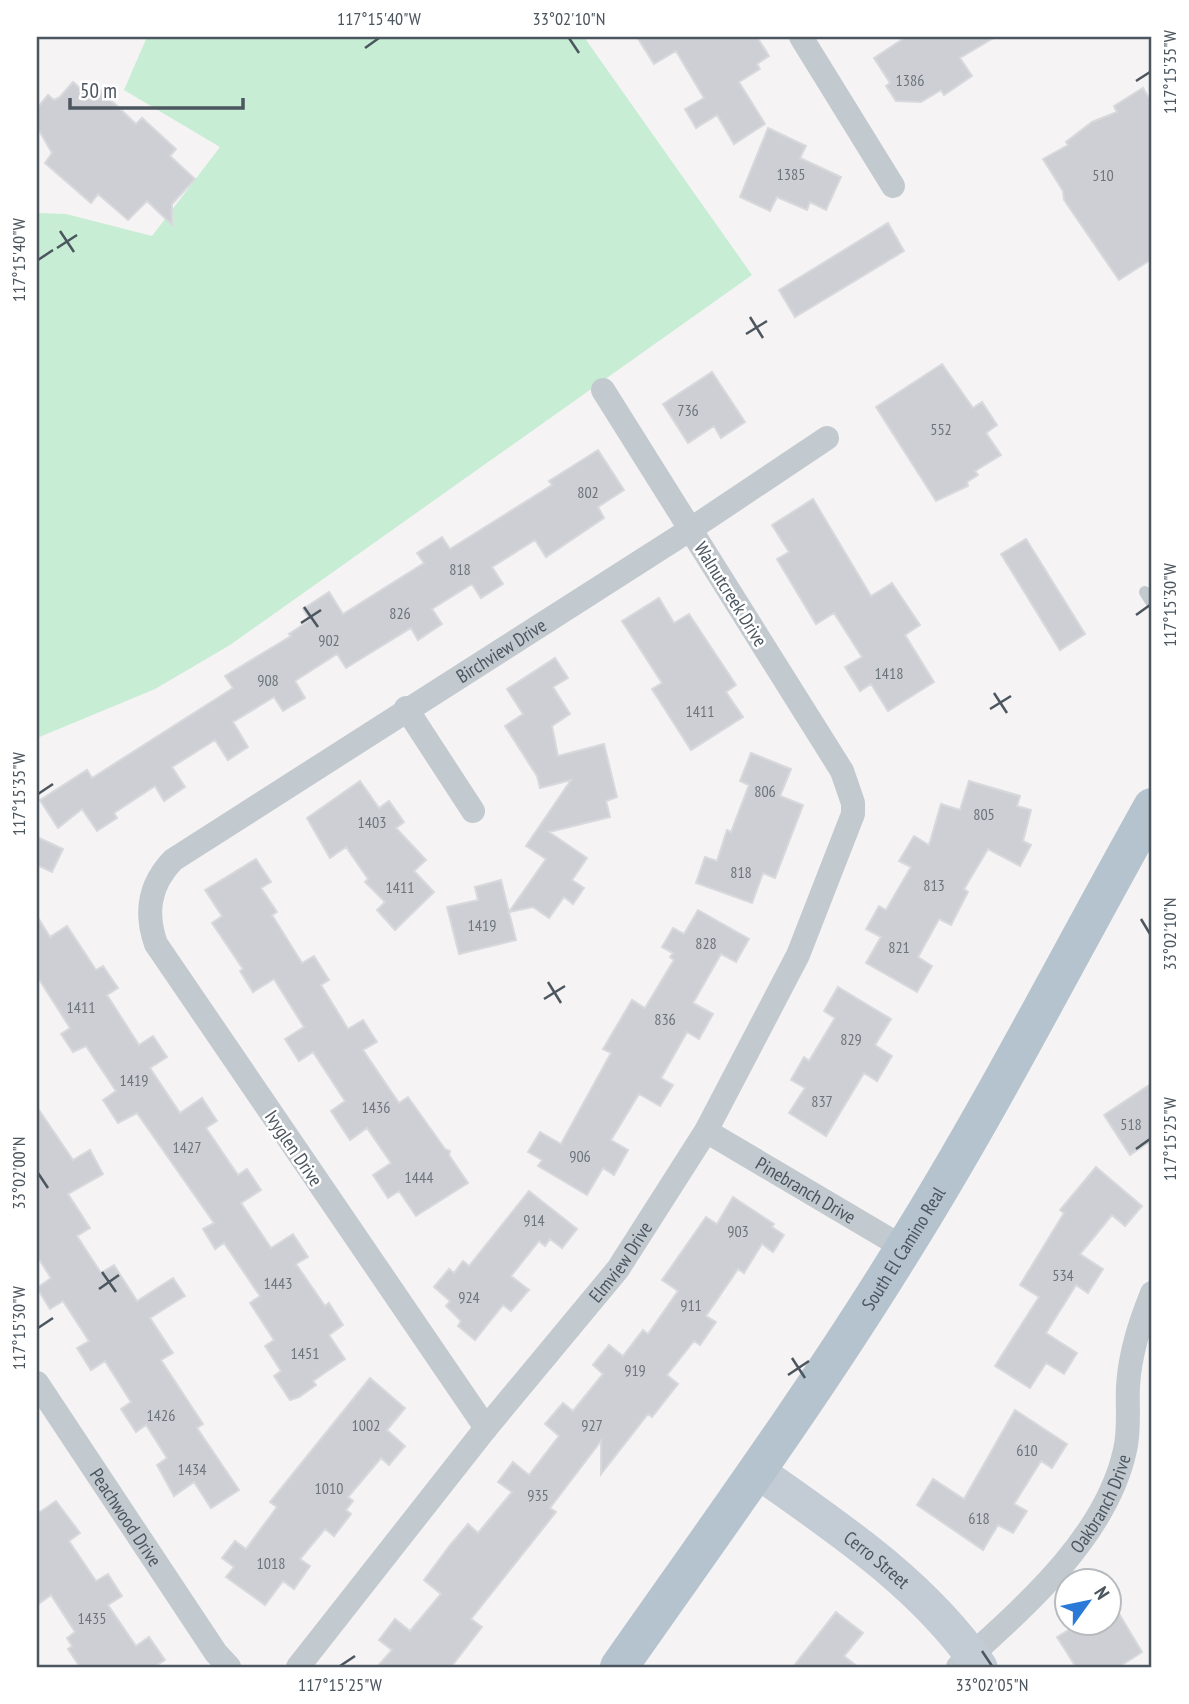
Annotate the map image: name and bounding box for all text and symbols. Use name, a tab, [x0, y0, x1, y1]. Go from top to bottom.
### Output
text: 117°15'40"W	[337, 7, 421, 30]
text: 33°02'10"N	[533, 7, 605, 30]
text: 117°15'35"W	[1158, 30, 1181, 114]
scale bar	[70, 66, 243, 110]
house number: 1386	[896, 70, 924, 90]
text: 50 m	[80, 77, 117, 104]
house number: 1385	[777, 164, 805, 184]
house number: 510	[1092, 165, 1114, 185]
text: 117°15'40"W	[7, 218, 30, 302]
house number: 736	[677, 400, 699, 420]
house number: 552	[930, 419, 952, 439]
house number: 802	[577, 482, 599, 502]
street label: Walnutcreek Drive	[689, 537, 773, 651]
house number: 818	[449, 559, 471, 579]
text: 117°15'30"W	[1158, 563, 1181, 647]
house number: 826	[389, 603, 411, 623]
street label: Birchview Drive	[452, 613, 551, 688]
house number: 902	[318, 630, 340, 650]
house number: 1418	[875, 663, 903, 683]
house number: 908	[257, 670, 279, 690]
house number: 1411	[686, 701, 714, 721]
text: 117°15'35"W	[7, 752, 30, 836]
house number: 806	[754, 781, 776, 801]
house number: 805	[973, 804, 995, 824]
house number: 1403	[358, 812, 386, 832]
house number: 818	[730, 862, 752, 882]
house number: 813	[923, 875, 945, 895]
house number: 1411	[386, 877, 414, 897]
text: 33°02'10"N	[1158, 898, 1181, 970]
house number: 1419	[468, 915, 496, 935]
house number: 828	[695, 933, 717, 953]
house number: 821	[888, 937, 910, 957]
house number: 1411	[67, 997, 95, 1017]
house number: 836	[654, 1009, 676, 1029]
house number: 829	[840, 1029, 862, 1049]
house number: 1419	[120, 1070, 148, 1090]
house number: 837	[811, 1091, 833, 1111]
house number: 1436	[362, 1097, 390, 1117]
text: 117°15'25"W	[1158, 1097, 1181, 1181]
street label: Ivyglen Drive	[260, 1105, 328, 1191]
house number: 518	[1120, 1114, 1142, 1134]
text: 33°02'00"N	[7, 1137, 30, 1209]
house number: 1427	[173, 1137, 201, 1157]
house number: 906	[569, 1146, 591, 1166]
street label: Pinebranch Drive	[752, 1151, 860, 1229]
house number: 1444	[405, 1167, 433, 1187]
street label: South El Camino Real	[856, 1182, 951, 1315]
house number: 914	[523, 1210, 545, 1230]
street label: Elmview Drive	[584, 1217, 657, 1307]
house number: 903	[727, 1221, 749, 1241]
house number: 534	[1052, 1265, 1074, 1285]
house number: 1443	[264, 1273, 292, 1293]
text: 117°15'30"W	[7, 1286, 30, 1370]
house number: 924	[458, 1287, 480, 1307]
house number: 911	[680, 1295, 702, 1315]
house number: 1451	[291, 1343, 319, 1363]
house number: 919	[624, 1360, 646, 1380]
house number: 1426	[147, 1405, 175, 1425]
house number: 1002	[352, 1415, 380, 1435]
house number: 927	[581, 1415, 603, 1435]
house number: 610	[1016, 1440, 1038, 1460]
street label: Oakbranch Drive	[1065, 1452, 1136, 1558]
house number: 1434	[178, 1459, 206, 1479]
street label: Peachwood Drive	[85, 1463, 167, 1571]
house number: 1010	[315, 1478, 343, 1498]
house number: 935	[527, 1485, 549, 1505]
house number: 618	[968, 1508, 990, 1528]
street label: Cerro Street	[839, 1525, 915, 1594]
house number: 1018	[257, 1553, 285, 1573]
north arrow	[1052, 1568, 1122, 1638]
text: N	[1089, 1582, 1115, 1604]
house number: 1435	[78, 1608, 106, 1628]
text: 117°15'25"W	[298, 1673, 382, 1696]
text: 33°02'05"N	[956, 1673, 1028, 1696]

